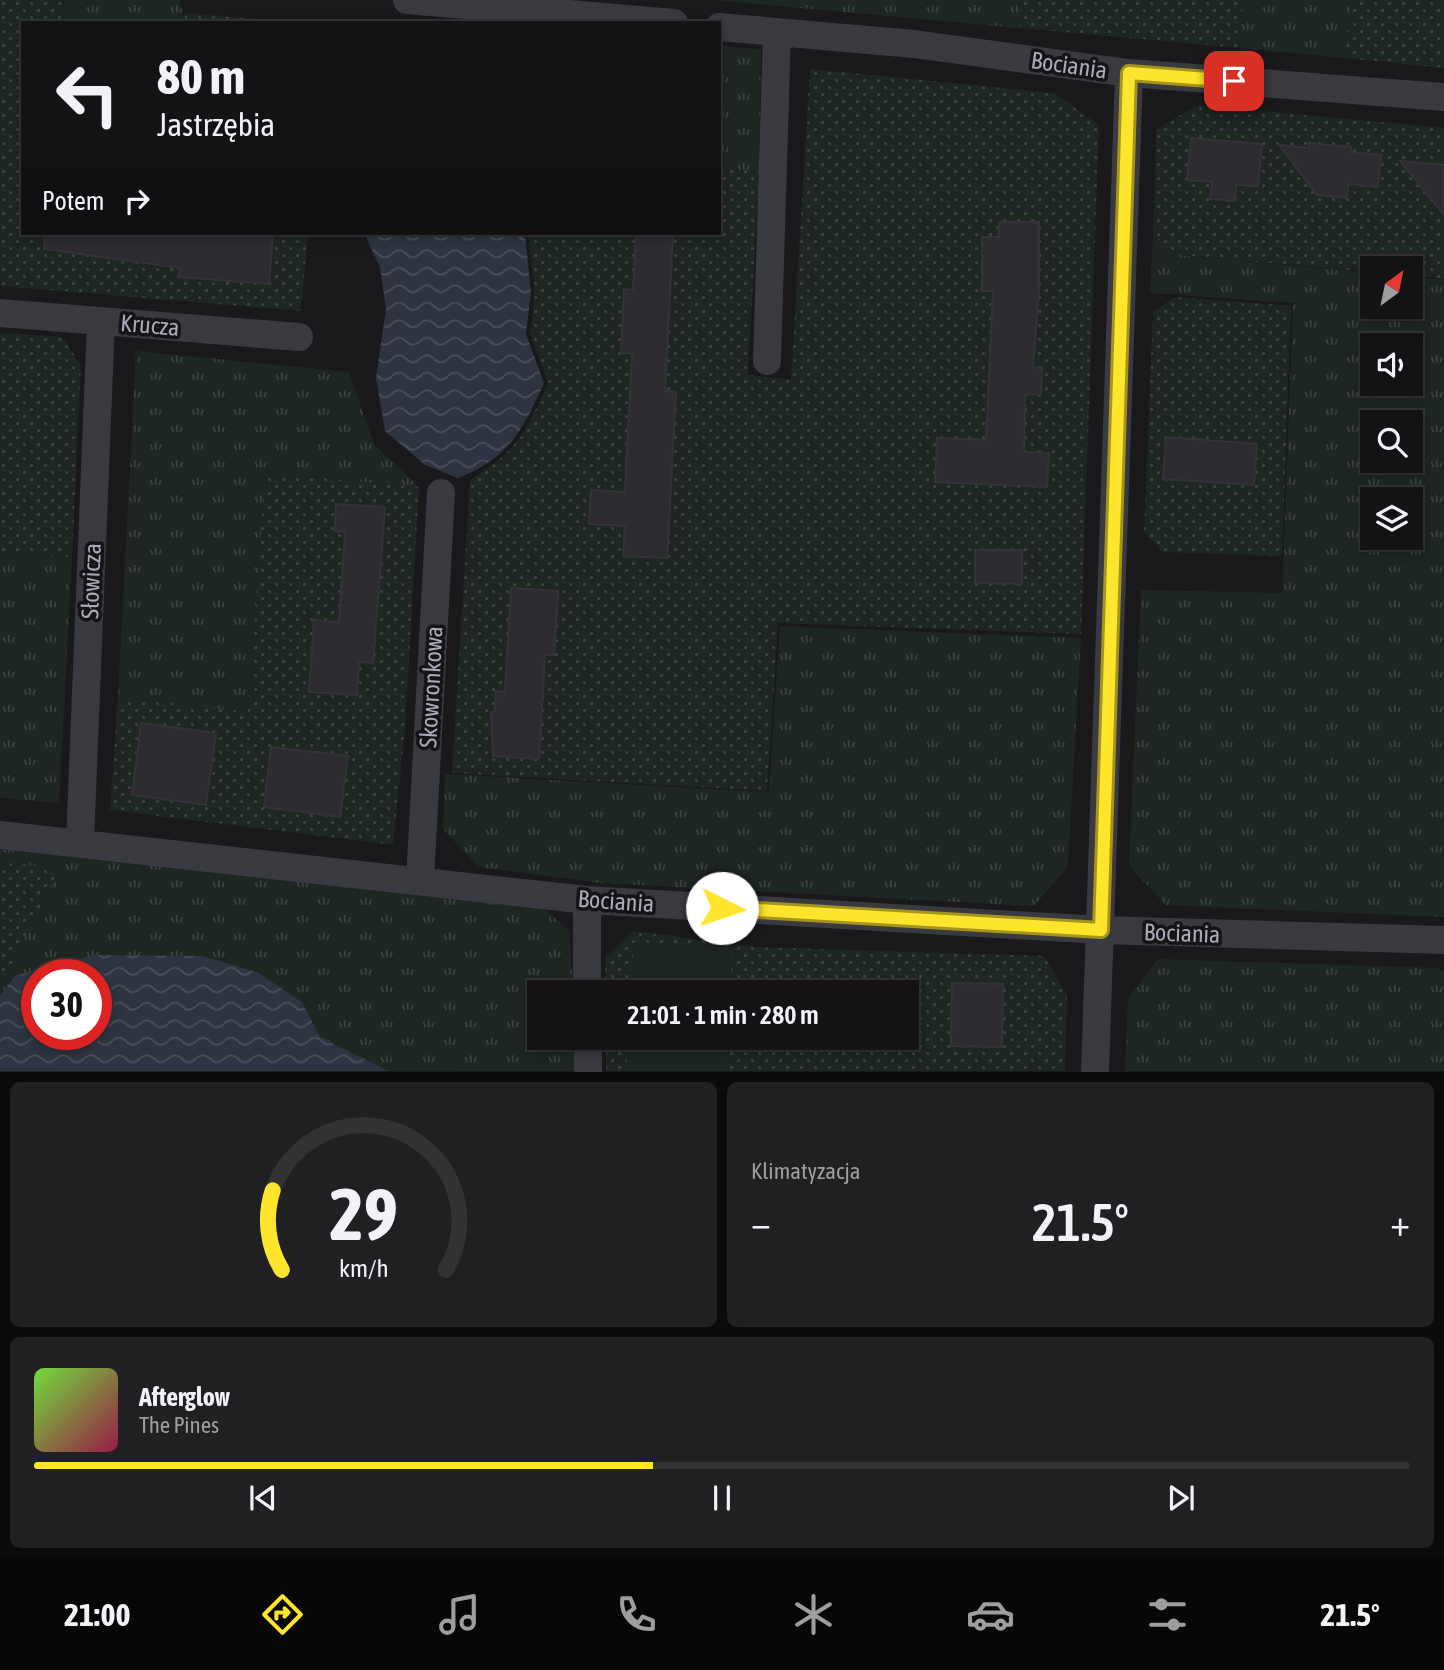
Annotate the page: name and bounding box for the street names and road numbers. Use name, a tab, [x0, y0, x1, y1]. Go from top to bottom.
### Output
street label: Bociania	[1029, 46, 1109, 84]
street label: Krucza	[119, 309, 181, 341]
street label: Słowicza	[76, 543, 106, 619]
street label: Skowronkowa	[414, 625, 448, 749]
street label: Bociania	[577, 885, 655, 917]
street label: Bociania	[1143, 918, 1221, 948]

